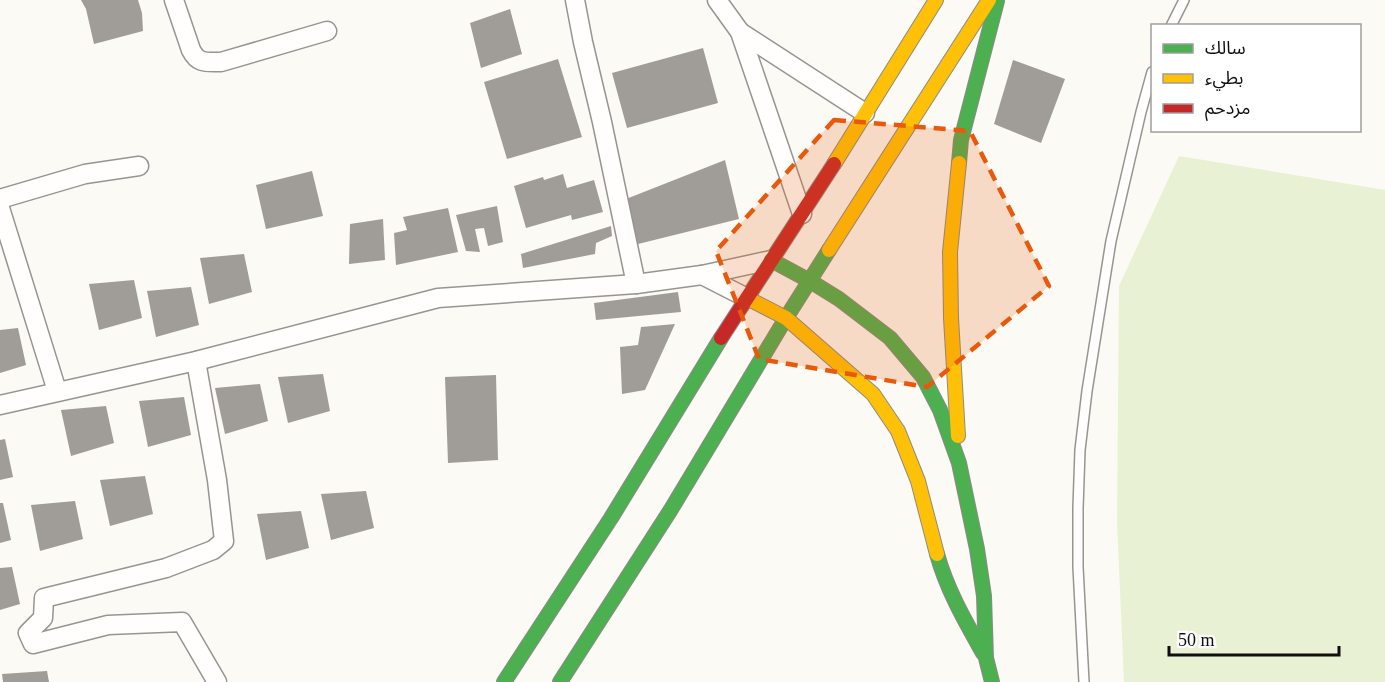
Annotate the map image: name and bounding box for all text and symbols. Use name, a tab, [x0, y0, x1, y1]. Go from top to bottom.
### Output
legend	[1151, 24, 1361, 132]
text: سالك	[1205, 38, 1246, 58]
text: بطيء	[1205, 68, 1243, 91]
text: مزدحم	[1205, 98, 1250, 121]
scale bar	[1169, 619, 1338, 657]
text: 50 m	[1178, 630, 1215, 650]

